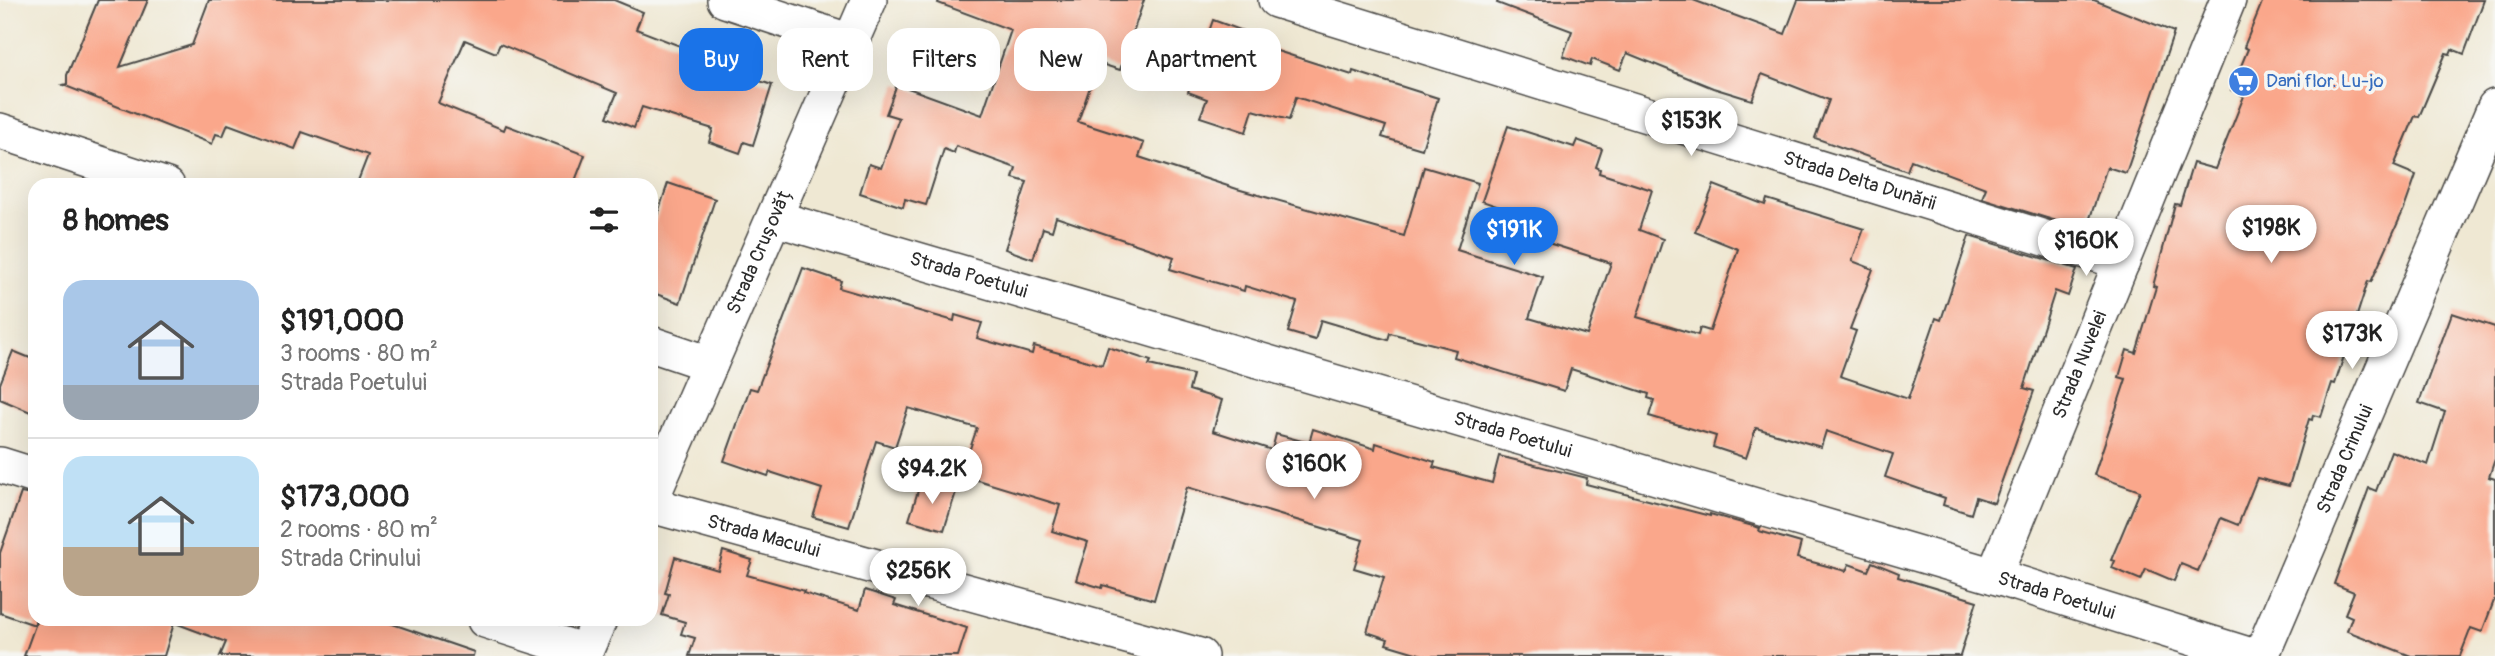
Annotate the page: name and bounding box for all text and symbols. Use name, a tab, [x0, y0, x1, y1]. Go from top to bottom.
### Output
chip: Buy	[679, 28, 763, 91]
chip: Rent	[777, 28, 873, 91]
chip: Filters	[887, 28, 1000, 91]
chip: New	[1014, 28, 1107, 91]
chip: Apartment	[1121, 28, 1281, 91]
supermarket icon: Dani flor. Lu-jo	[2226, 64, 2260, 98]
place label: Dani flor. Lu-jo	[2266, 69, 2384, 93]
pin: $153K	[1642, 99, 1740, 158]
text: $153K	[1661, 106, 1721, 135]
street label: Strada Delta Dunării	[1780, 146, 1939, 216]
street label: Strada Crușovăț	[721, 183, 798, 318]
icon: filters	[585, 201, 623, 239]
text: 8 homes	[63, 202, 169, 239]
pin: $198K	[2222, 205, 2320, 265]
pin: $191K	[1465, 208, 1563, 267]
text: $198K	[2242, 213, 2300, 242]
text: $191K	[1486, 215, 1542, 244]
pin: $160K	[2037, 218, 2135, 278]
text: $160K	[2054, 226, 2118, 255]
street label: Strada Poetului	[907, 247, 1030, 304]
text: $191,000	[280, 302, 404, 339]
street label: Strada Nuvelei	[2047, 307, 2112, 422]
icon: home	[119, 308, 203, 392]
pin: $173K	[2303, 312, 2401, 371]
text: $173K	[2322, 319, 2382, 348]
text: 3 rooms · 80 m²	[280, 339, 438, 368]
text: Strada Poetului	[280, 368, 427, 397]
street label: Strada Crinului	[2311, 401, 2379, 517]
street label: Strada Poetului	[1451, 406, 1575, 463]
pin: $160K	[1265, 442, 1363, 501]
pin: $94.2K	[875, 447, 989, 506]
text: $160K	[1282, 449, 1346, 478]
text: $94.2K	[897, 454, 967, 483]
text: $173,000	[280, 478, 410, 515]
icon: home	[119, 484, 203, 568]
street label: Strada Macului	[705, 509, 823, 563]
text: 2 rooms · 80 m²	[280, 515, 438, 544]
text: Strada Crinului	[280, 544, 421, 573]
pin: $256K	[869, 548, 967, 608]
text: $256K	[885, 556, 951, 585]
street label: Strada Poetului	[1995, 566, 2118, 625]

